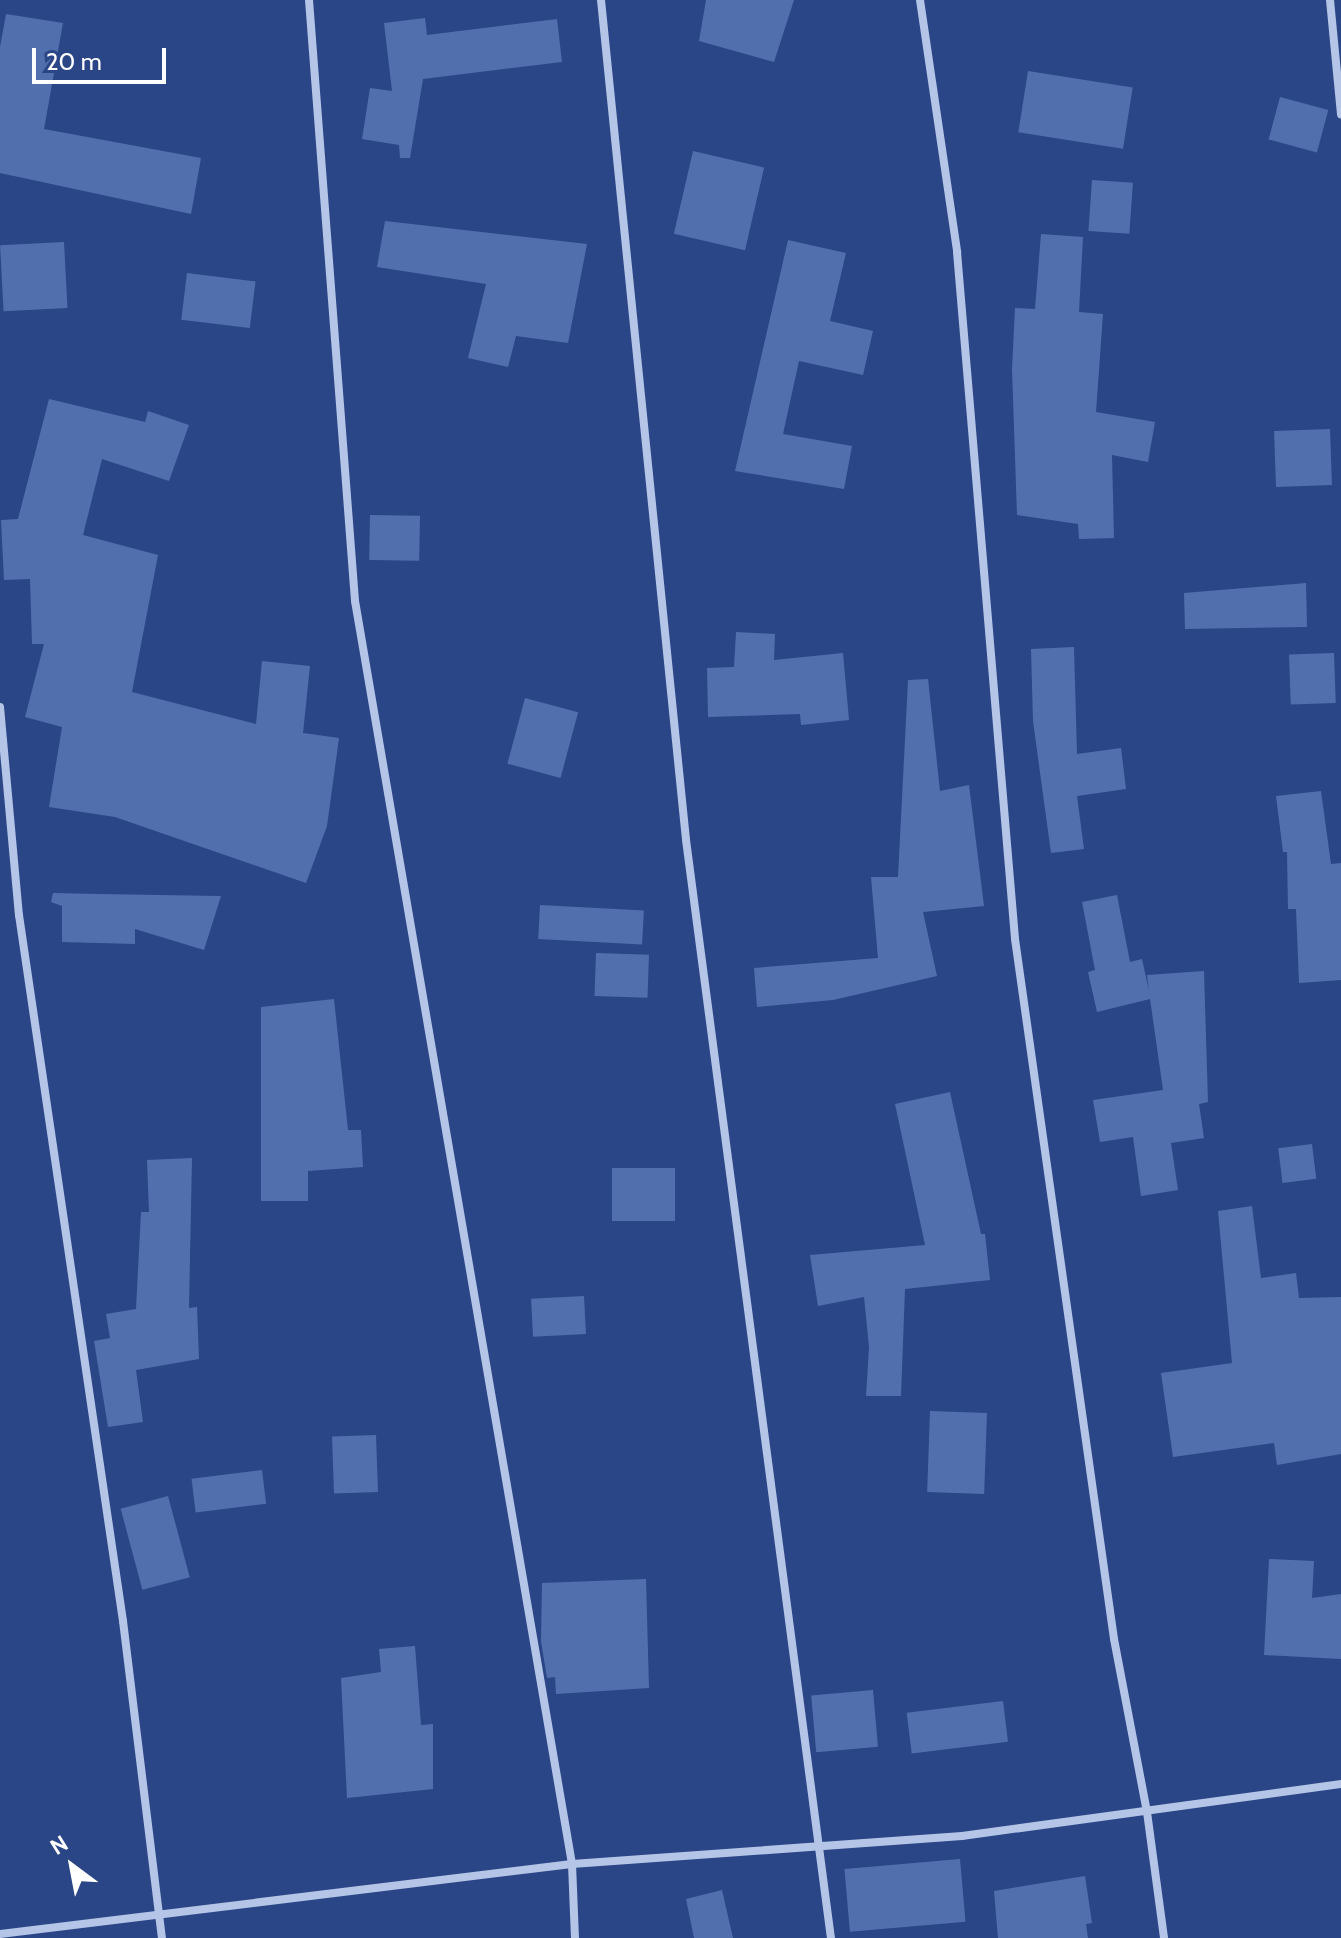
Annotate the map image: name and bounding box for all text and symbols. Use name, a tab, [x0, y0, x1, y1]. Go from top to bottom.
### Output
scale bar	[36, 32, 170, 82]
text: 20 m	[46, 47, 102, 76]
north arrow	[32, 1826, 112, 1906]
text: N	[45, 1830, 73, 1861]

